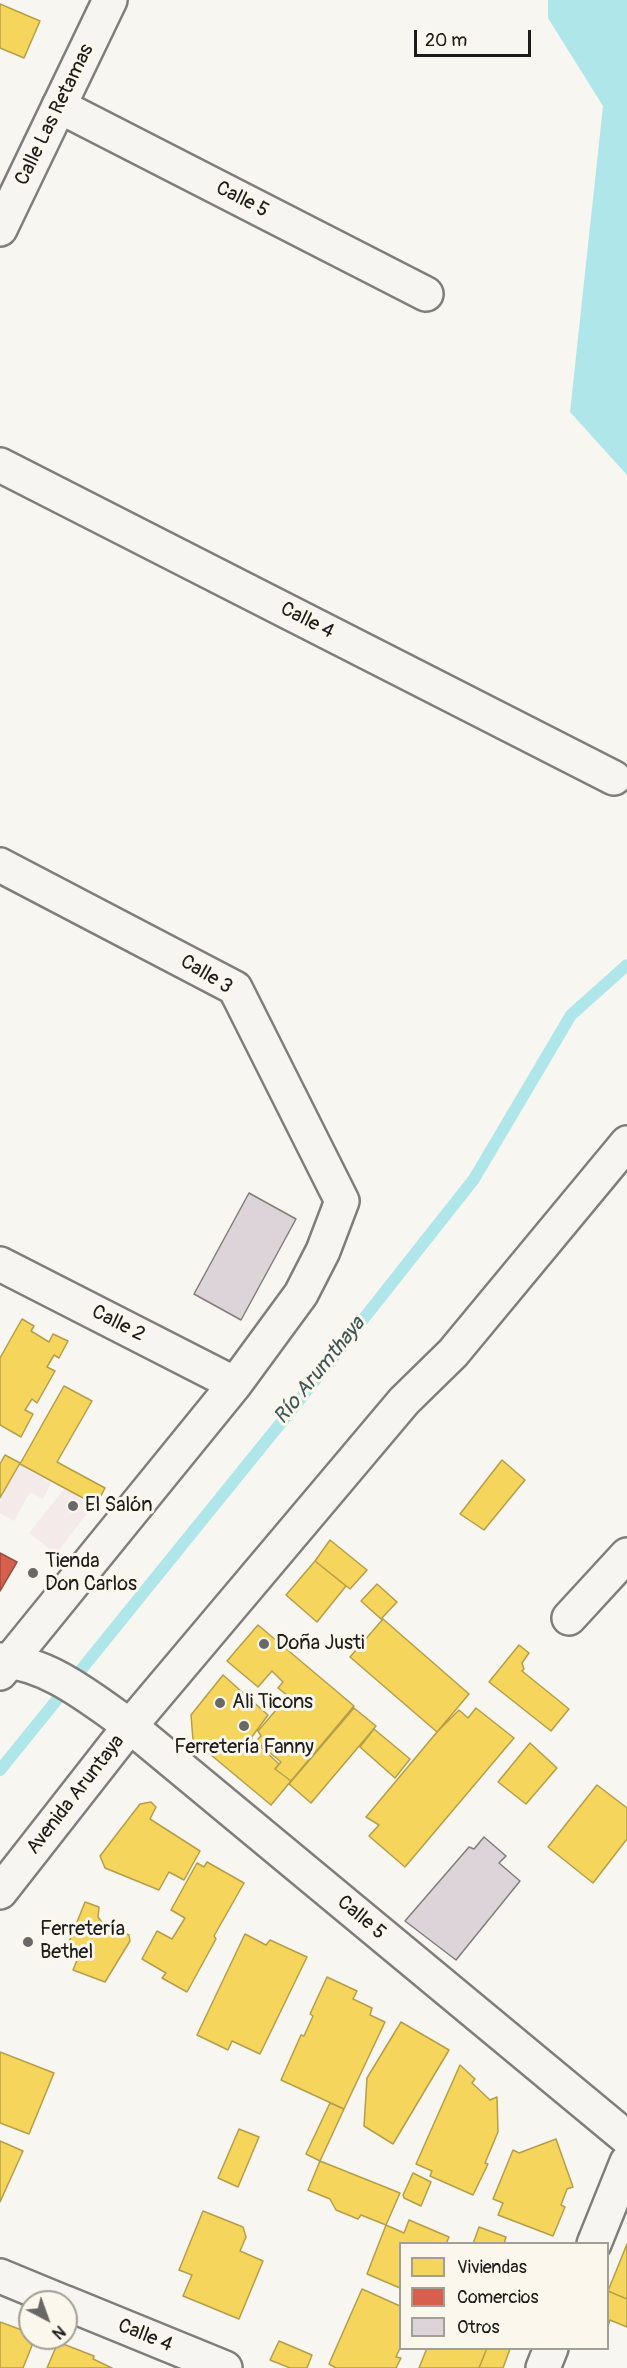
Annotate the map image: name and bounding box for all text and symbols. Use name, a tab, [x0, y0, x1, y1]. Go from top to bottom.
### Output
scale bar	[417, 18, 534, 56]
text: 20 m	[425, 29, 467, 52]
street label: Calle Las Retamas	[10, 41, 100, 189]
street label: Calle 5	[212, 177, 272, 223]
street label: Calle 4	[276, 597, 338, 645]
street label: Calle 3	[176, 950, 236, 1000]
street label: Calle 2	[87, 1300, 149, 1348]
water label: Río Arumthaya	[269, 1312, 371, 1430]
place label: El Salón	[85, 1494, 152, 1518]
marker: El Salón	[66, 1499, 80, 1513]
place label: Tienda Don Carlos	[45, 1550, 137, 1597]
marker: Tienda Don Carlos	[26, 1566, 40, 1580]
place label: Doña Justi	[276, 1632, 365, 1656]
marker: Doña Justi	[257, 1637, 271, 1651]
place label: Ali Ticons	[232, 1691, 313, 1715]
marker: Ali Ticons	[213, 1696, 227, 1710]
marker: Ferretería Fanny	[237, 1719, 251, 1733]
street label: Avenida Aruntaya	[22, 1730, 130, 1860]
place label: Ferretería Fanny	[174, 1736, 314, 1760]
street label: Calle 5	[332, 1891, 390, 1945]
place label: Ferretería Bethel	[40, 1918, 125, 1965]
marker: Ferretería Bethel	[21, 1935, 35, 1949]
legend	[399, 2242, 609, 2350]
text: Viviendas	[457, 2256, 527, 2279]
text: Comercios	[457, 2286, 539, 2309]
north arrow	[18, 2290, 78, 2350]
street label: Calle 4	[114, 2314, 176, 2358]
text: Otros	[457, 2316, 499, 2339]
text: N	[48, 2321, 69, 2343]

